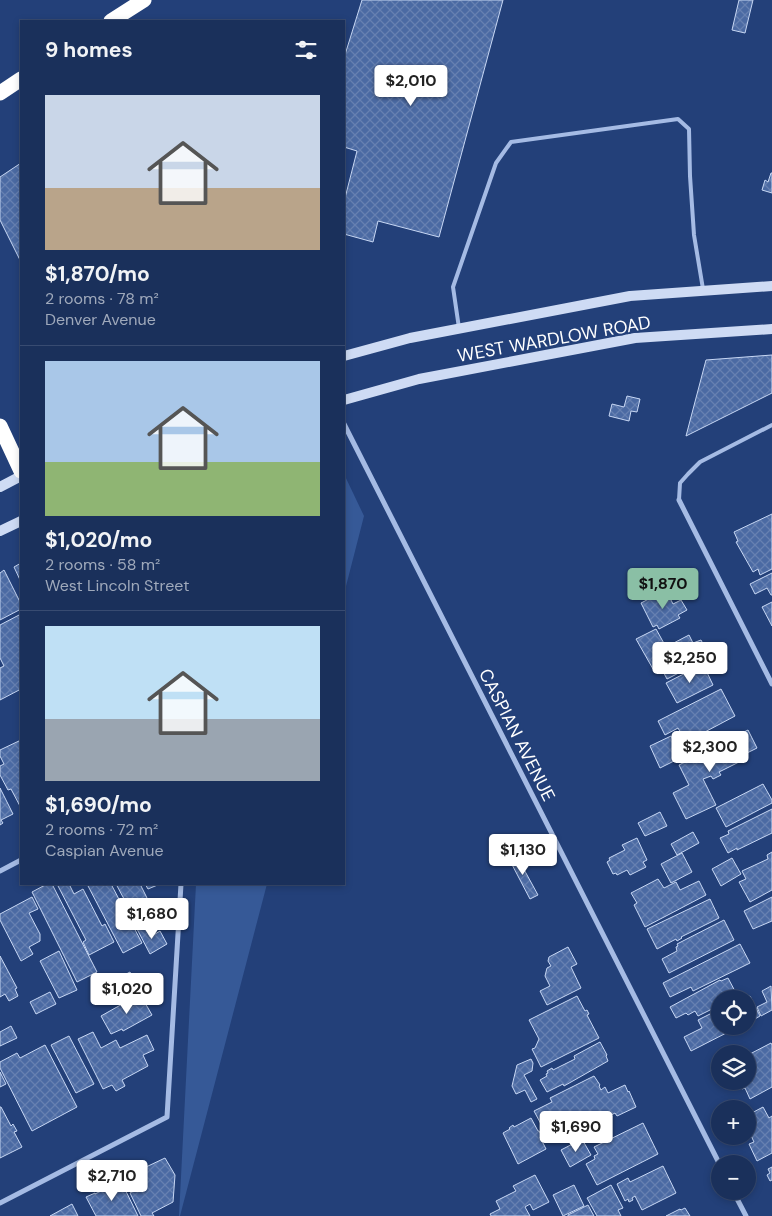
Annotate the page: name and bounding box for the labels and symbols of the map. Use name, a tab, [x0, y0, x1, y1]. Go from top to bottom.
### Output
pin: $2,010	[370, 64, 452, 107]
street label: WEST WARDLOW ROAD	[455, 310, 653, 368]
pin: $1,870	[622, 568, 704, 610]
pin: $2,250	[649, 642, 731, 684]
street label: CASPIAN AVENUE	[473, 665, 561, 805]
pin: $2,300	[669, 730, 751, 773]
pin: $1,130	[482, 834, 564, 876]
pin: $1,680	[111, 898, 193, 940]
pin: $1,020	[86, 972, 168, 1015]
pin: $1,690	[535, 1110, 617, 1153]
pin: $2,710	[71, 1160, 153, 1202]

